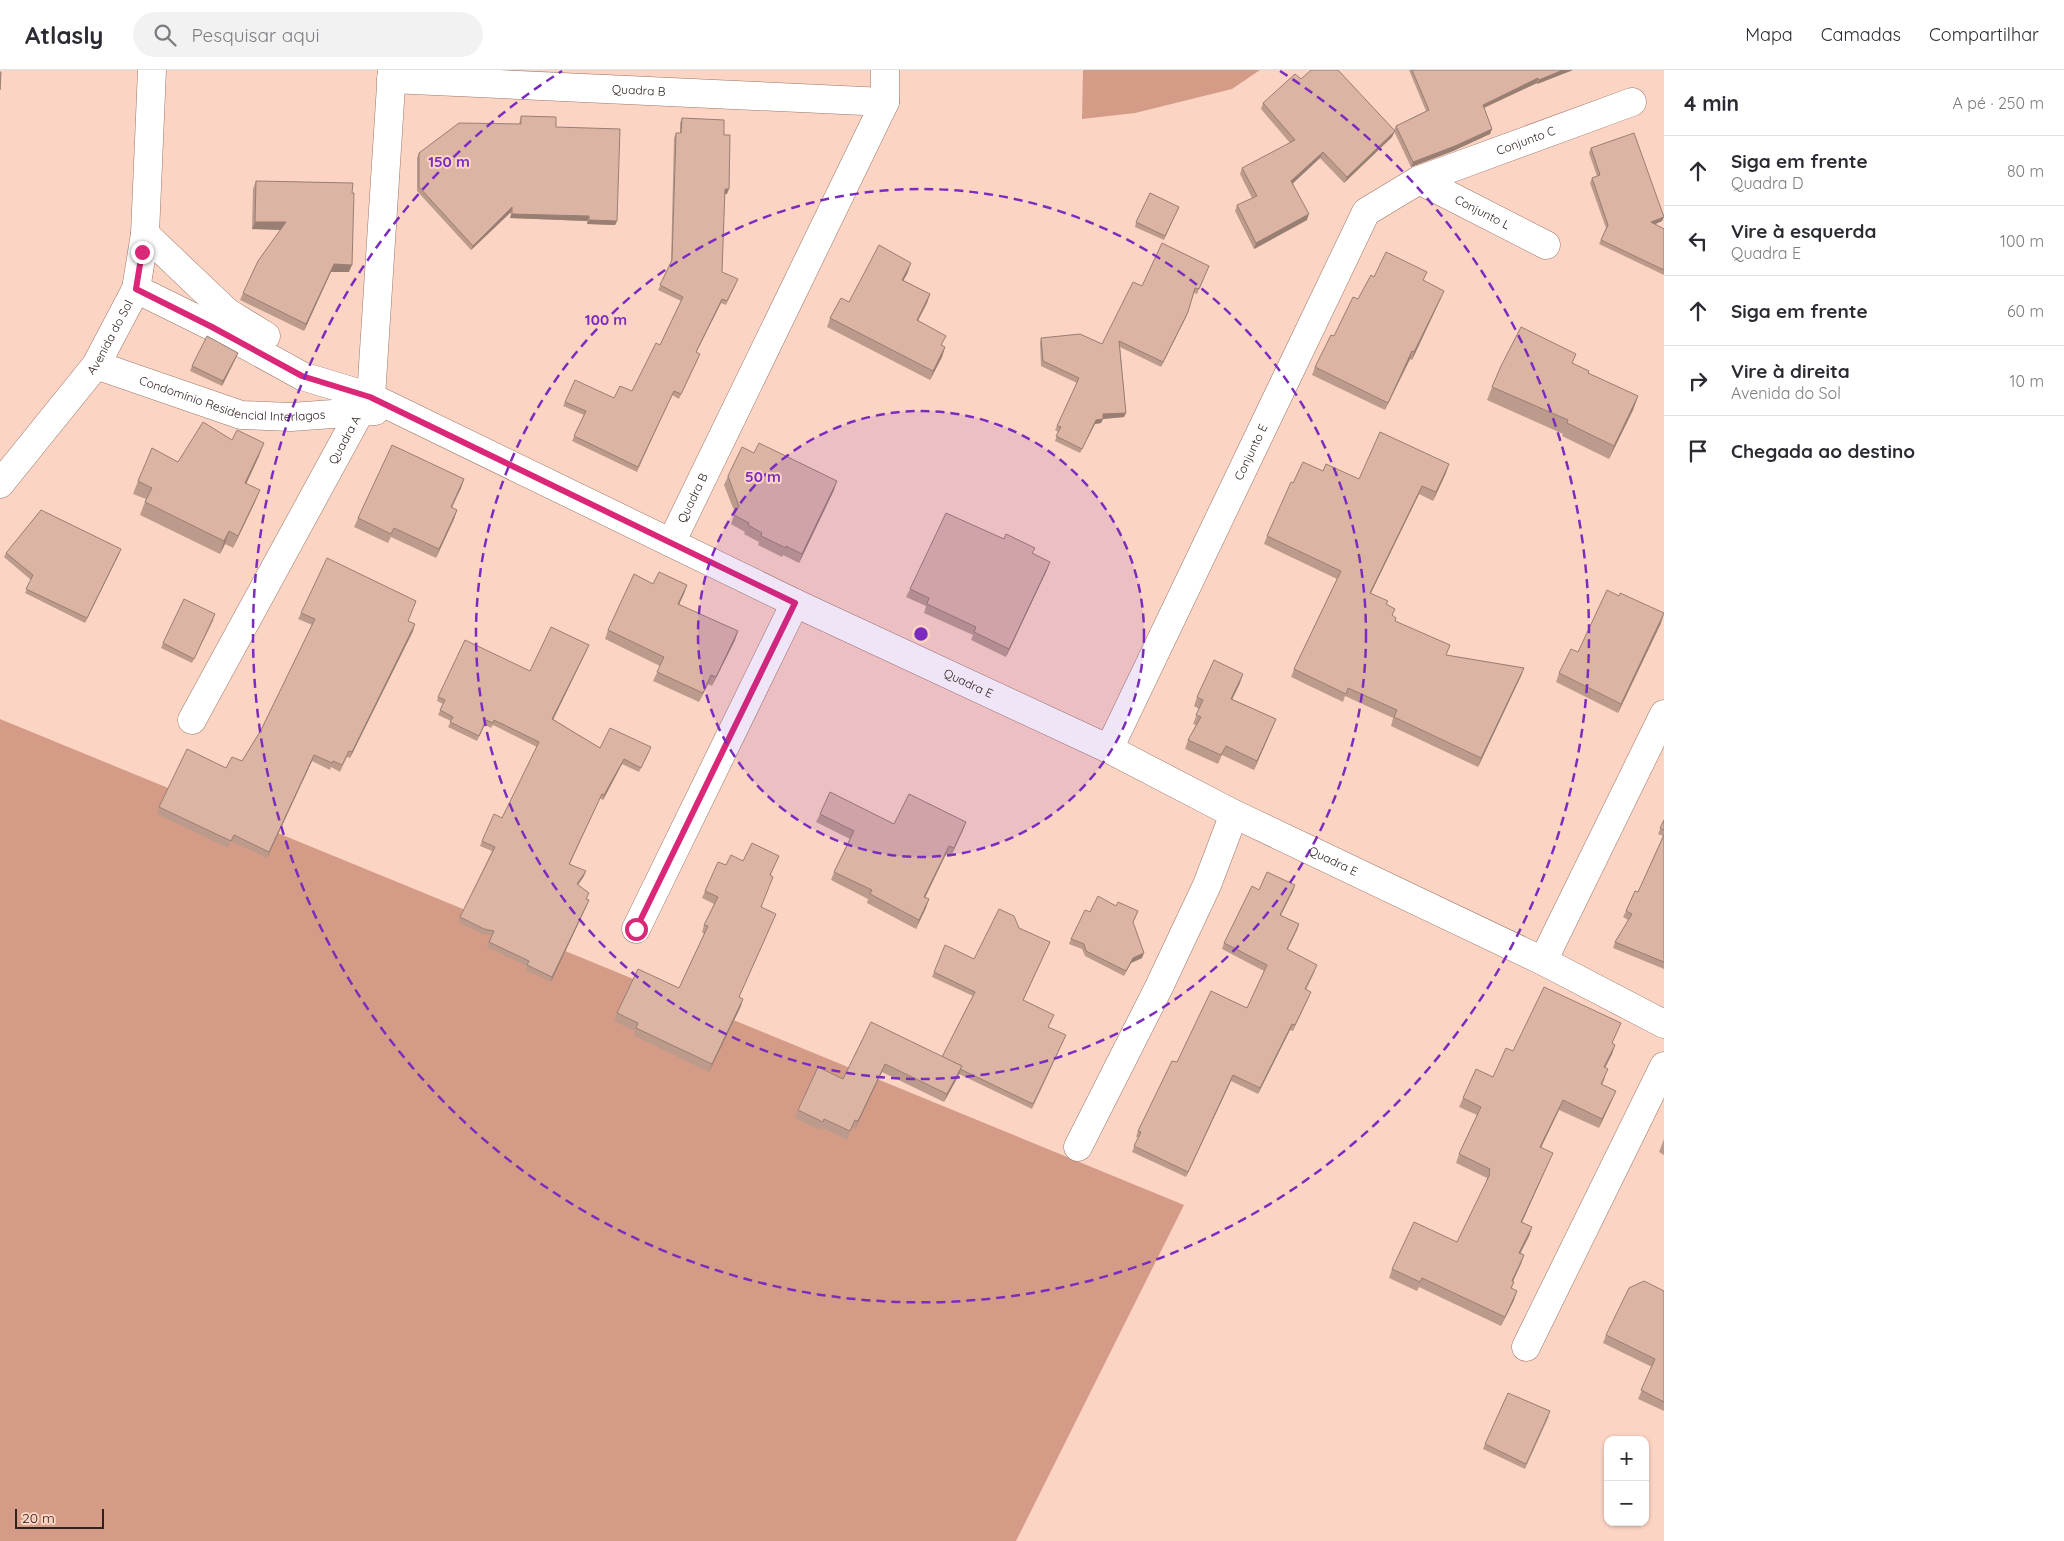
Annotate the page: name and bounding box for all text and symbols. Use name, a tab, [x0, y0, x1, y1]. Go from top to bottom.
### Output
search box	[133, 12, 483, 57]
text: Atlasly	[25, 20, 103, 50]
icon: search	[151, 21, 179, 49]
text: Pesquisar aqui	[191, 23, 320, 47]
text: Mapa	[1745, 23, 1793, 46]
text: Camadas	[1821, 23, 1901, 46]
text: Compartilhar	[1929, 23, 2039, 46]
street label: Quadra B	[612, 81, 666, 99]
text: 4 min	[1684, 90, 1739, 116]
text: A pé · 250 m	[1953, 93, 2044, 113]
street label: Conjunto C	[1494, 123, 1557, 158]
text: Siga em frente	[1731, 149, 1868, 173]
text: 150 m	[428, 152, 470, 171]
icon: ahead	[1684, 157, 1712, 185]
text: 80 m	[2007, 161, 2044, 181]
text: Quadra D	[1731, 173, 1803, 193]
street label: Conjunto L	[1452, 192, 1513, 233]
text: Vire à esquerda	[1731, 219, 1876, 243]
icon: left	[1684, 227, 1712, 255]
text: 100 m	[2000, 231, 2044, 251]
route end	[131, 241, 154, 264]
text: Quadra E	[1731, 243, 1801, 263]
street label: Avenida do Sol	[83, 297, 136, 377]
icon: ahead	[1684, 297, 1712, 325]
text: Siga em frente	[1731, 299, 1868, 323]
text: 60 m	[2007, 301, 2044, 321]
text: 100 m	[585, 310, 627, 329]
text: Vire à direita	[1731, 359, 1850, 383]
icon: right	[1684, 367, 1712, 395]
text: 10 m	[2010, 371, 2044, 391]
street label: Condomínio Residencial Interlagos	[137, 372, 326, 424]
text: Avenida do Sol	[1731, 383, 1841, 403]
street label: Quadra A	[325, 412, 364, 467]
street label: Conjunto E	[1231, 421, 1270, 483]
icon: arrive	[1684, 437, 1712, 465]
text: Chegada ao destino	[1731, 439, 1915, 463]
text: 50 m	[745, 467, 781, 486]
street label: Quadra B	[674, 470, 711, 525]
centre of rings	[912, 625, 930, 643]
street label: Quadra E	[941, 665, 996, 701]
street label: Quadra E	[1306, 843, 1361, 879]
route start	[625, 918, 648, 941]
map controls	[1604, 1436, 1649, 1526]
button: +	[1604, 1436, 1649, 1481]
button: −	[1604, 1481, 1649, 1526]
scale bar	[15, 1506, 104, 1529]
text: 20 m	[22, 1509, 55, 1527]

